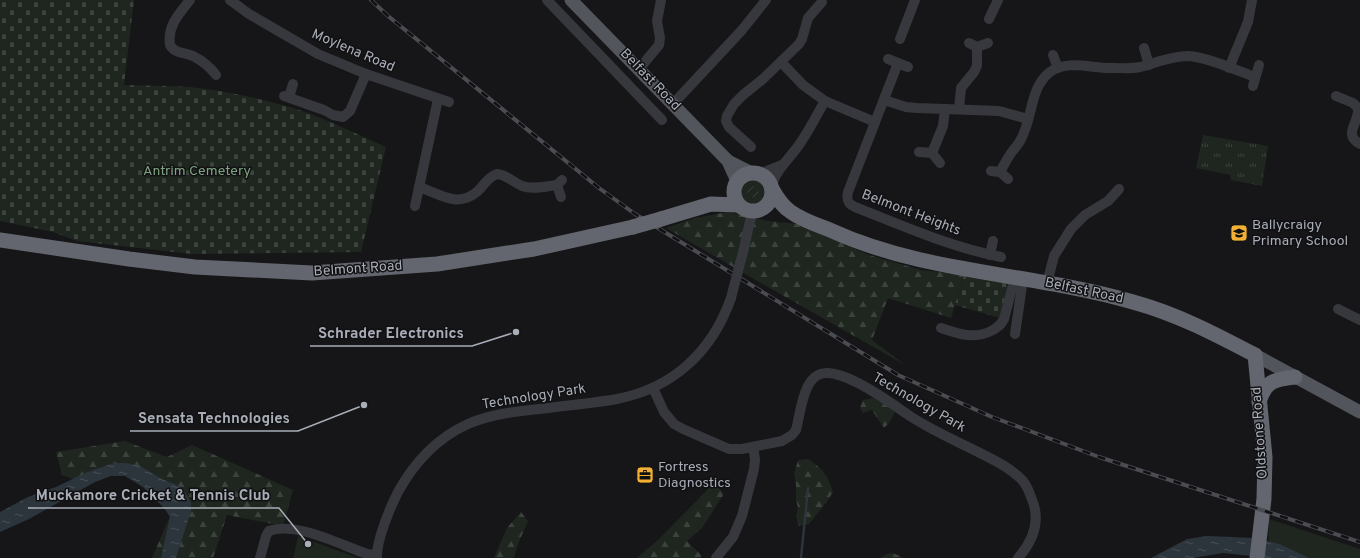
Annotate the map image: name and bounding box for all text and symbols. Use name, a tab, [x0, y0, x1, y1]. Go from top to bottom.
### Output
street label: Moylena Road	[309, 26, 397, 76]
street label: Belfast Road	[616, 45, 684, 115]
park label: Antrim Cemetery	[143, 163, 251, 180]
street label: Belmont Heights	[859, 186, 963, 240]
place label: Ballycraigy Primary School	[1252, 217, 1348, 250]
school or university icon: Ballycraigy Primary School	[1229, 223, 1249, 243]
street label: Belmont Road	[313, 257, 403, 281]
street label: Belfast Road	[1043, 274, 1125, 308]
callout: Schrader Electronics	[310, 319, 472, 346]
text: Schrader Electronics	[318, 325, 464, 344]
street label: Technology Park	[869, 369, 969, 437]
street label: Technology Park	[481, 380, 587, 414]
street label: Oldstone Road	[1248, 386, 1272, 480]
callout: Sensata Technologies	[130, 404, 298, 431]
text: Sensata Technologies	[138, 410, 290, 429]
place label: Fortress Diagnostics	[658, 459, 731, 492]
office icon: Fortress Diagnostics	[635, 465, 655, 485]
callout: Muckamore Cricket & Tennis Club	[28, 481, 279, 508]
text: Muckamore Cricket & Tennis Club	[36, 487, 270, 506]

